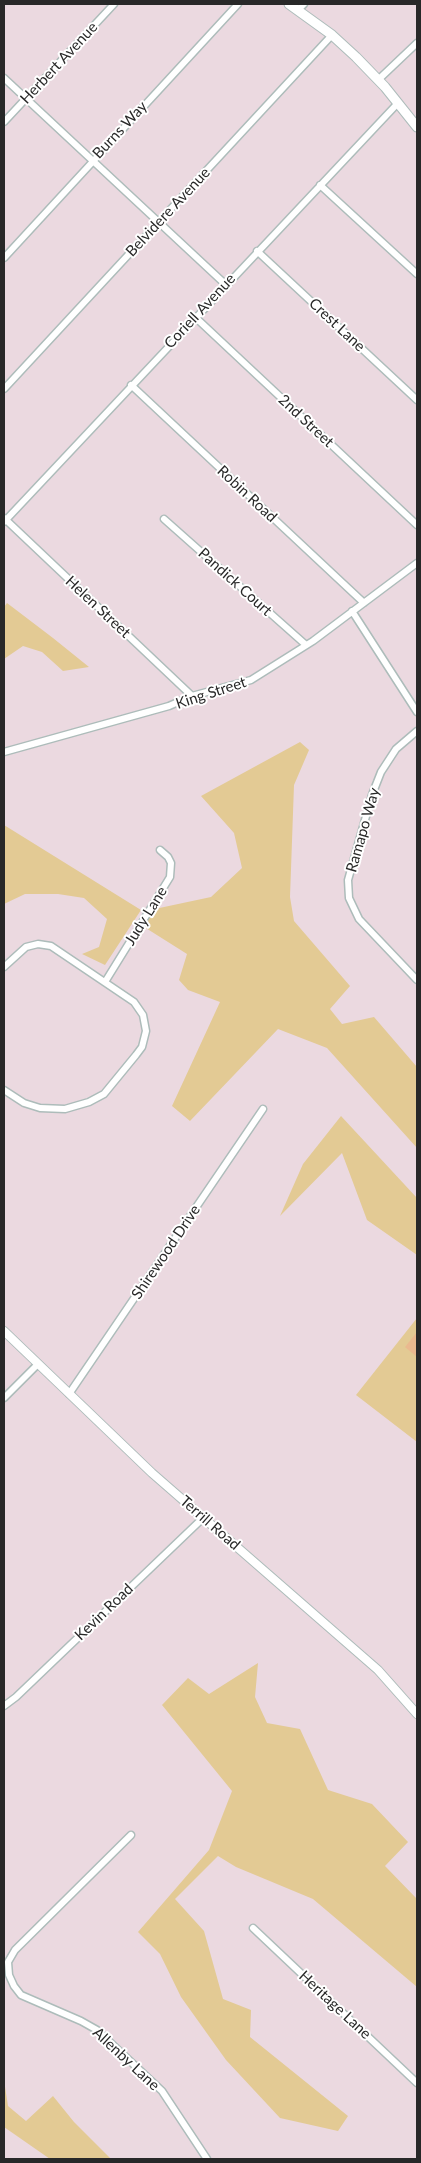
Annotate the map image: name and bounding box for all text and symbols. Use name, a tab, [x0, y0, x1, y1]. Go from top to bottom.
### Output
street label: Herbert Avenue	[17, 18, 101, 108]
street label: Burns Way	[89, 98, 151, 162]
street label: Belvidere Avenue	[122, 164, 214, 260]
street label: Coriell Avenue	[161, 270, 239, 352]
street label: Crest Lane	[305, 294, 369, 356]
street label: 2nd Street	[275, 391, 337, 451]
street label: Robin Road	[213, 462, 281, 526]
street label: Pandick Court	[194, 544, 276, 620]
street label: Helen Street	[62, 572, 134, 642]
street label: King Street	[173, 673, 249, 713]
street label: Ramapo Way	[342, 786, 384, 874]
street label: Judy Lane	[121, 883, 171, 949]
street label: Shirewood Drive	[128, 1202, 204, 1302]
street label: Terrill Road	[176, 1492, 244, 1554]
street label: Kevin Road	[71, 1580, 137, 1644]
street label: Heritage Lane	[295, 1967, 375, 2043]
street label: Allenby Lane	[89, 2024, 163, 2094]

